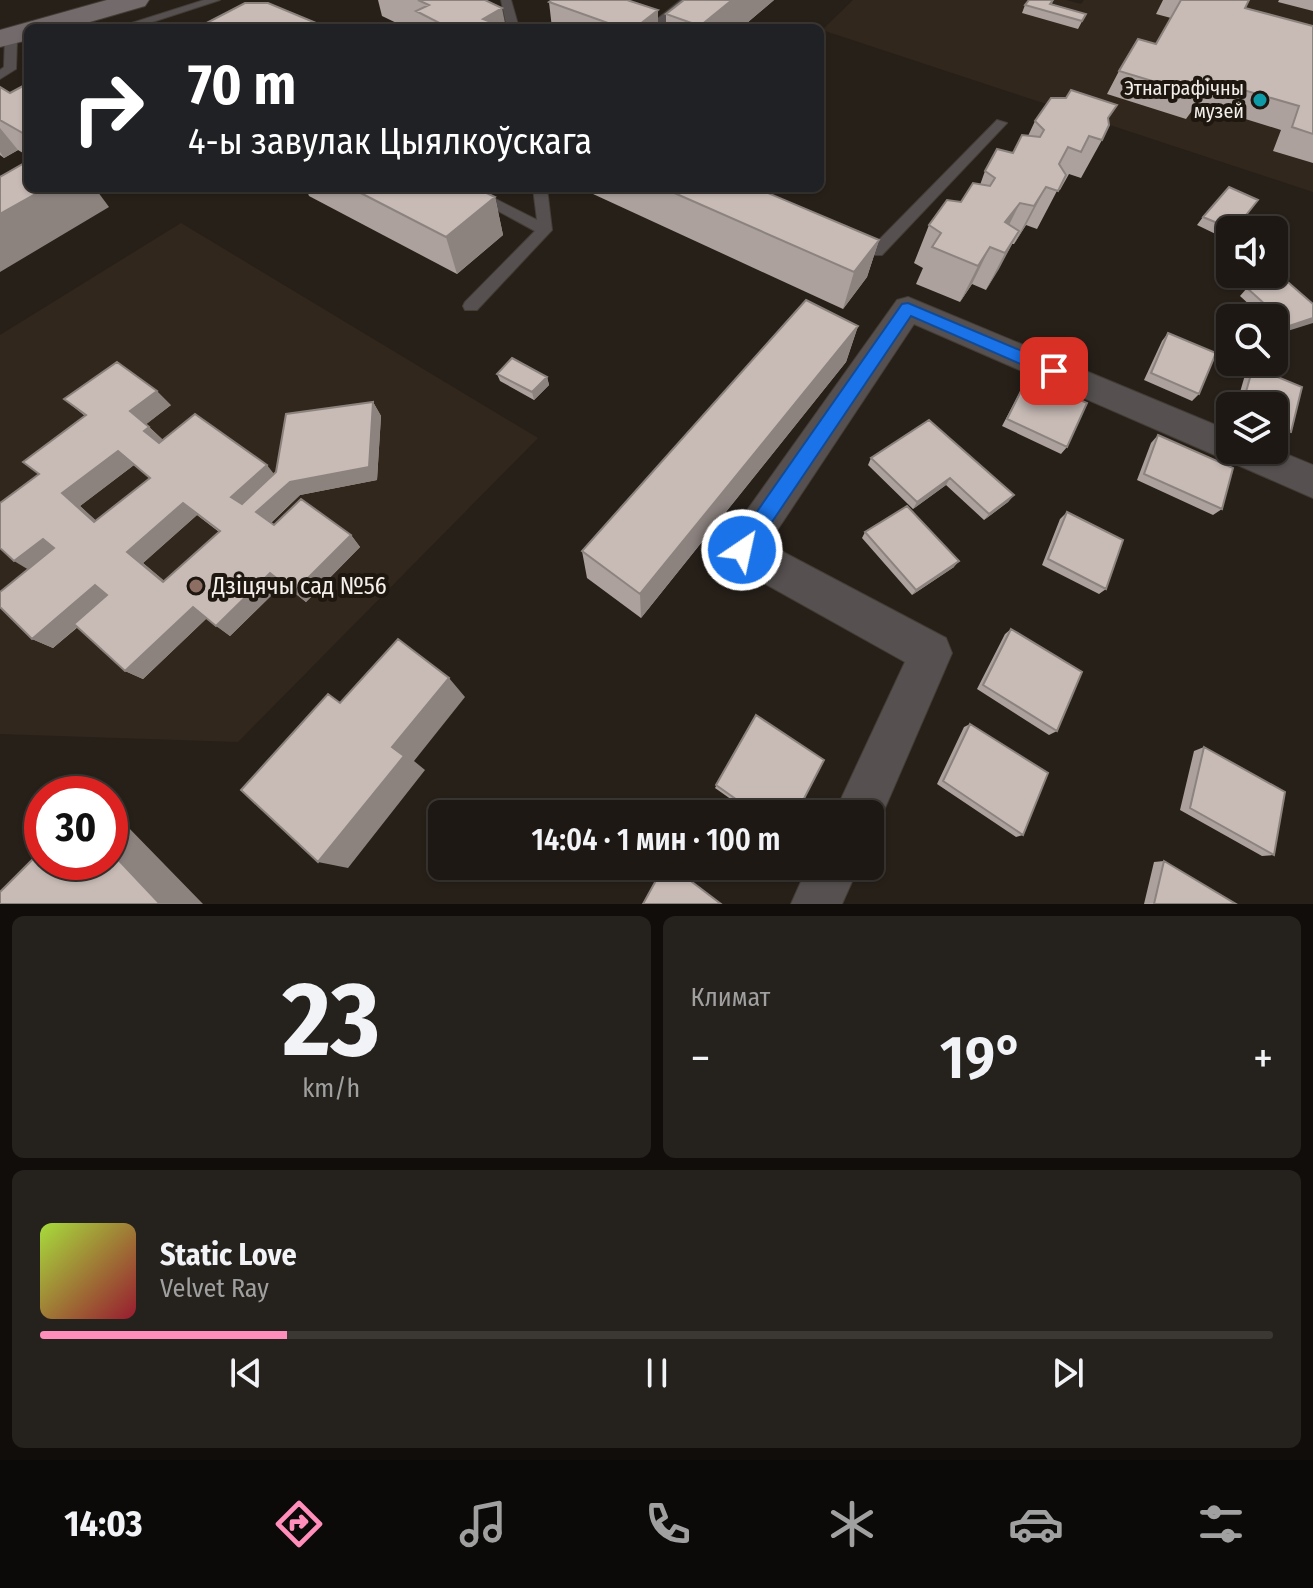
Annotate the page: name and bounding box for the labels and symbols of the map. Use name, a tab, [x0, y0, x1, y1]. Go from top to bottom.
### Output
place label: Этнаграфічны музей	[1124, 76, 1244, 123]
marker: Этнаграфічны музей	[1251, 91, 1269, 109]
pin	[1020, 337, 1088, 405]
position arrow	[700, 508, 784, 592]
place label: Дзіцячы сад №56	[211, 572, 387, 600]
marker: Дзіцячы сад №56	[187, 577, 205, 595]
speed limit sign: 30	[24, 776, 128, 880]

